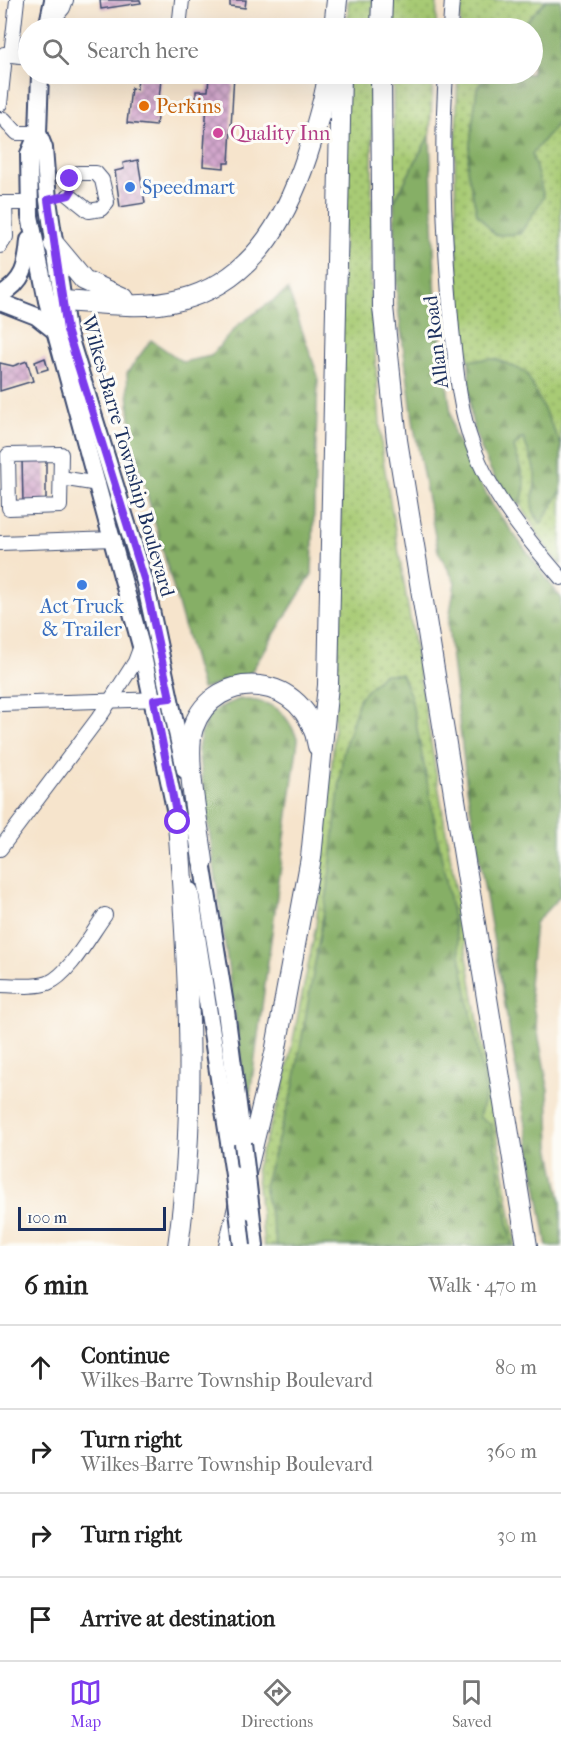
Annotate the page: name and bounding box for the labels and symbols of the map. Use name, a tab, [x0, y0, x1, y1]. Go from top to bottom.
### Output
place label: Perkins	[156, 95, 221, 118]
marker: Perkins	[137, 99, 151, 113]
place label: Quality Inn	[230, 122, 331, 145]
marker: Quality Inn	[211, 126, 225, 140]
route end	[56, 165, 82, 191]
place label: Speedmart	[142, 176, 236, 199]
marker: Speedmart	[123, 180, 137, 194]
street label: Allan Road	[419, 293, 453, 391]
street label: Wilkes-Barre Township Boulevard	[76, 312, 180, 600]
marker: Act Truck & Trailer	[75, 578, 89, 592]
place label: Act Truck & Trailer	[39, 595, 125, 641]
route start	[164, 808, 190, 834]
scale bar	[18, 1204, 166, 1232]

